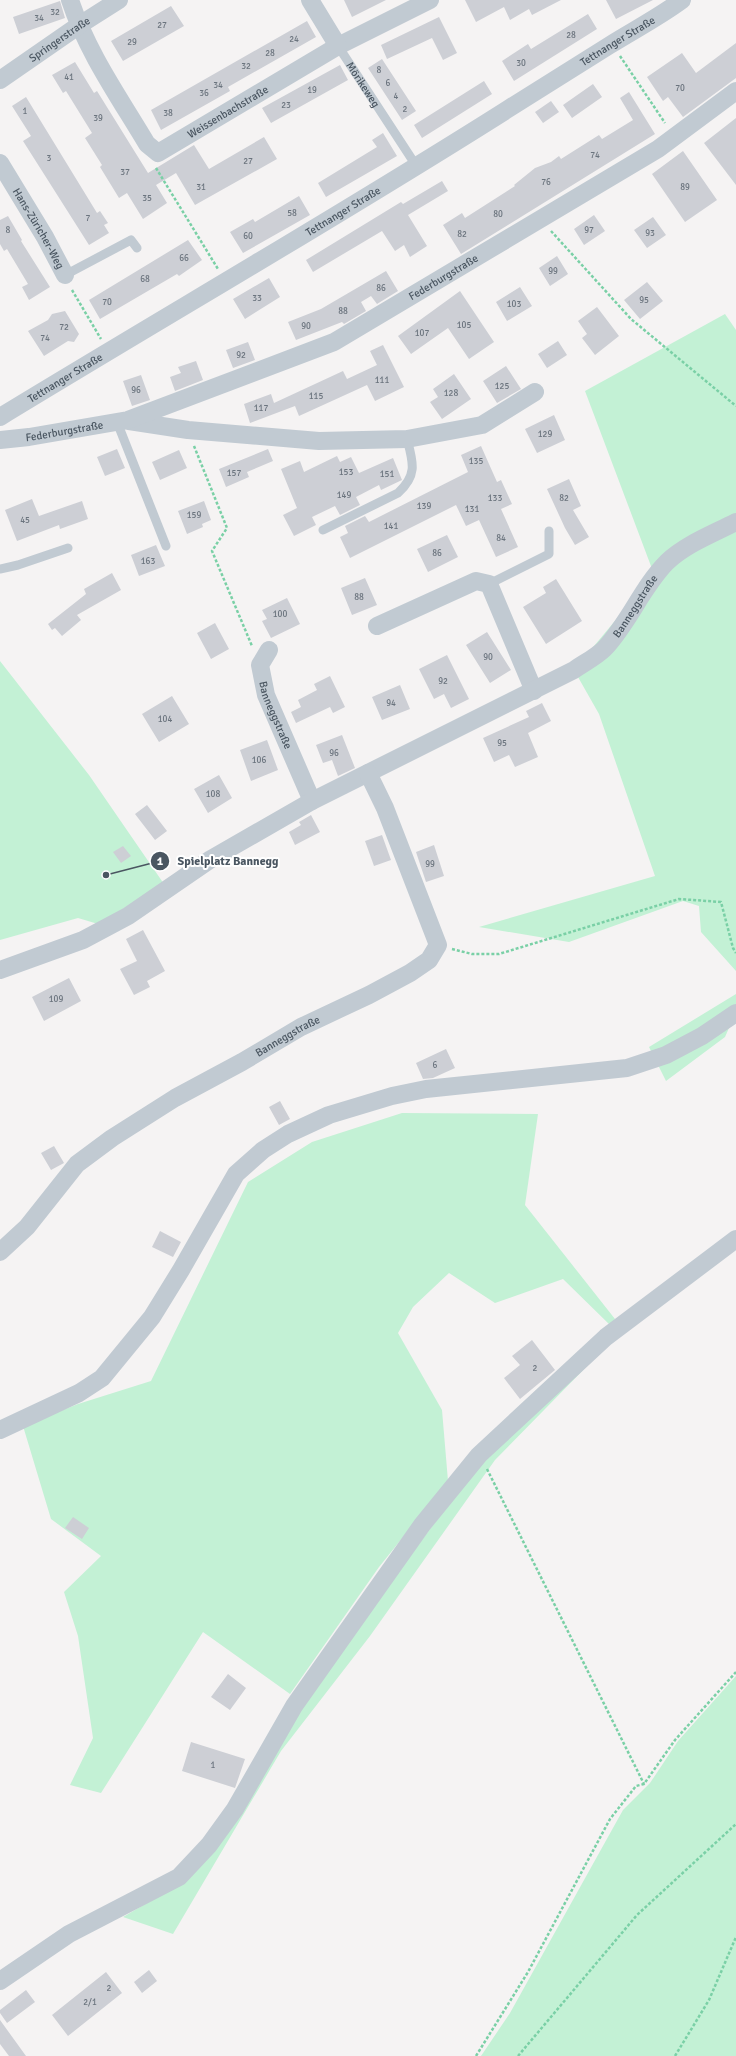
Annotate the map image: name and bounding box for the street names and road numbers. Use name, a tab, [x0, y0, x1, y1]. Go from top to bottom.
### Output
street label: Springerstraße	[26, 14, 93, 65]
street label: Tettnanger Straße	[578, 14, 657, 69]
street label: Mörikeweg	[343, 60, 382, 110]
street label: Weissenbachstraße	[185, 83, 271, 141]
street label: Tettnanger Straße	[303, 184, 383, 239]
street label: Hans-Züricher-Weg	[10, 186, 67, 272]
street label: Federburgstraße	[406, 252, 481, 303]
street label: Tettnanger Straße	[25, 351, 105, 406]
street label: Federburgstraße	[25, 418, 104, 444]
street label: Banneggstraße	[610, 572, 660, 640]
street label: Banneggstraße	[256, 680, 295, 751]
street label: Banneggstraße	[253, 1013, 322, 1060]

